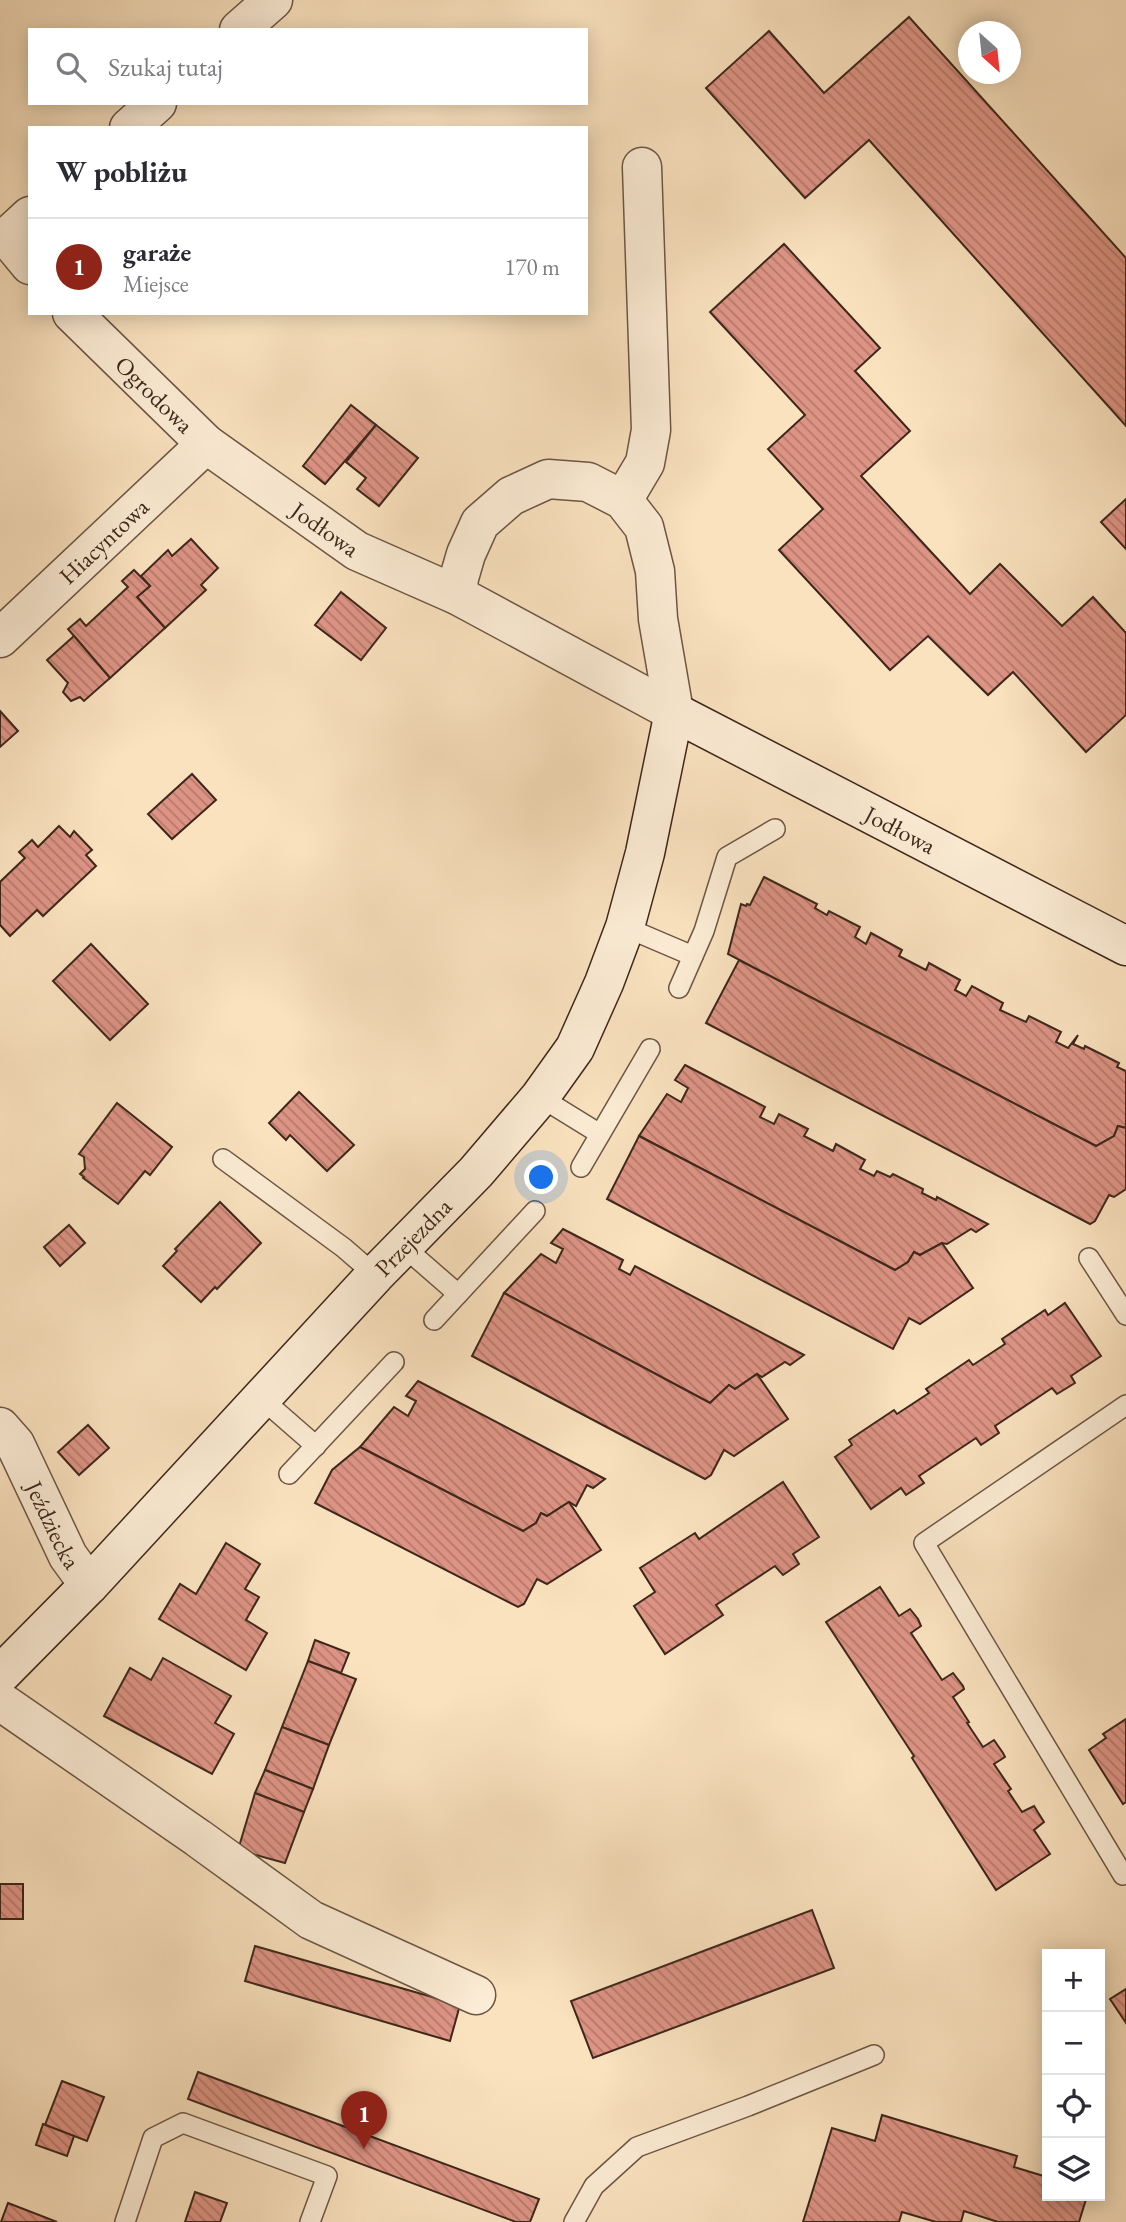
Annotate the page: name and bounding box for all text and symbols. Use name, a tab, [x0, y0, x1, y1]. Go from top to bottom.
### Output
north arrow	[958, 21, 1021, 84]
search box	[28, 28, 588, 105]
icon: search	[52, 48, 90, 86]
text: Szukaj tutaj	[108, 50, 223, 84]
text: W pobliżu	[56, 152, 187, 191]
text: garaże	[123, 235, 191, 269]
text: 1	[73, 252, 85, 282]
text: 170 m	[504, 252, 560, 282]
text: Miejsce	[123, 269, 189, 299]
street label: Ogrodowa	[109, 349, 201, 440]
street label: Hiacyntowa	[52, 491, 155, 590]
street label: Jodłowa	[284, 493, 366, 564]
street label: Jodłowa	[858, 797, 942, 861]
your location	[524, 1160, 558, 1194]
street label: Przejezdna	[367, 1191, 458, 1283]
street label: Jeździecka	[18, 1474, 88, 1575]
map controls	[1042, 1949, 1105, 2201]
button: +	[1042, 1949, 1105, 2012]
button: −	[1042, 2012, 1105, 2075]
button: locate	[1042, 2075, 1105, 2138]
pin: 1	[341, 2091, 387, 2149]
button: layers	[1042, 2138, 1105, 2201]

